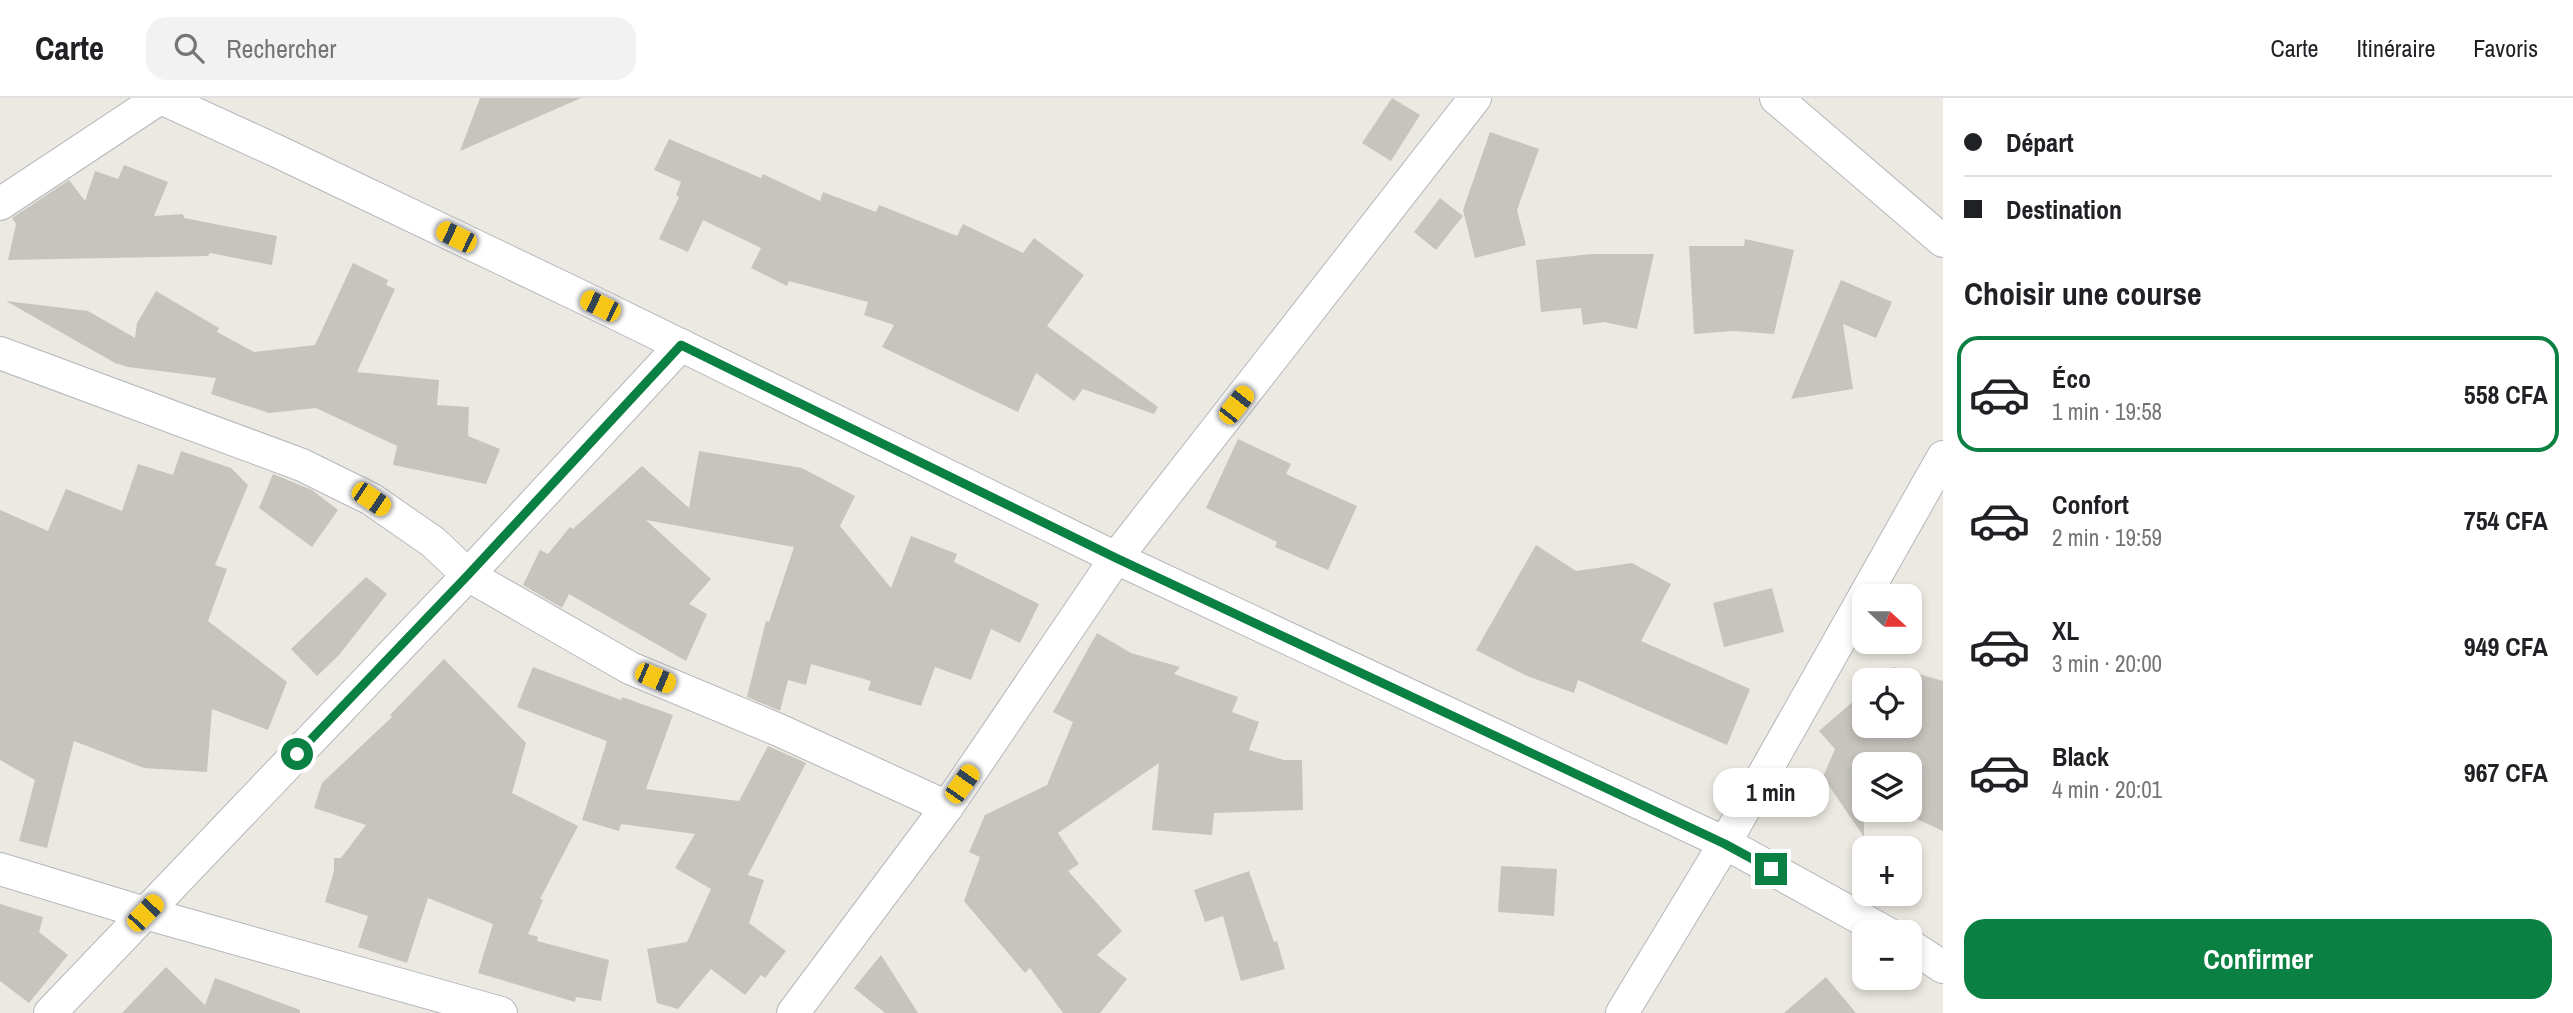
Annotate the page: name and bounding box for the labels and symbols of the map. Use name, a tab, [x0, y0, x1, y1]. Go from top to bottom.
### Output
car	[433, 218, 480, 256]
car	[577, 287, 624, 325]
car	[1215, 382, 1258, 428]
car	[348, 479, 395, 519]
north arrow	[1852, 584, 1922, 654]
car	[632, 660, 679, 696]
route start	[281, 738, 313, 770]
car	[942, 761, 983, 807]
callout: 1 min	[1713, 768, 1829, 816]
route end	[1755, 853, 1787, 885]
car	[123, 891, 168, 935]

